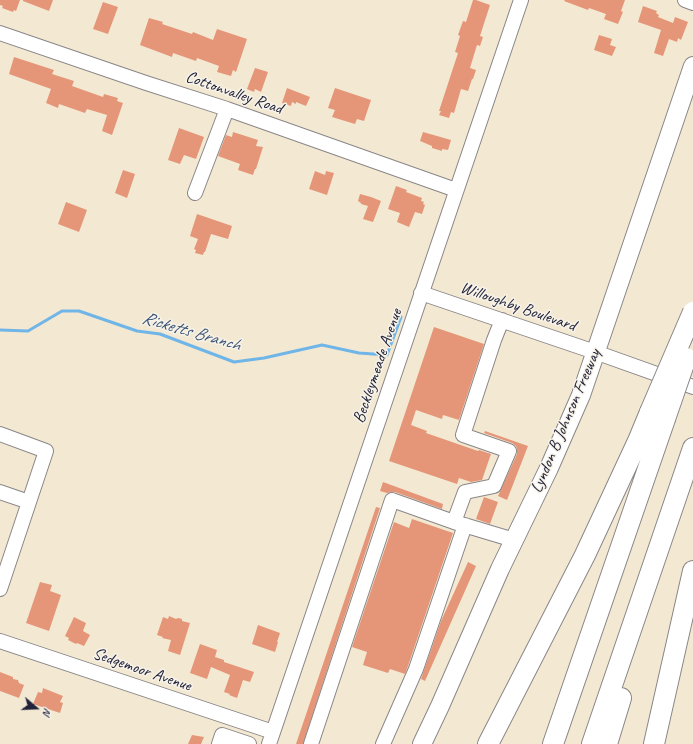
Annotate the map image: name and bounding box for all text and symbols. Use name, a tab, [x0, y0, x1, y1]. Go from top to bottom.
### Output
street label: Cottonvalley Road	[183, 67, 285, 119]
street label: Willoughby Boulevard	[458, 278, 578, 336]
street label: Beckleymeade Avenue	[349, 306, 407, 426]
water label: Ricketts Branch	[139, 308, 243, 356]
street label: Lyndon B Johnson Freeway	[526, 346, 606, 496]
street label: Sedgemoor Avenue	[90, 644, 194, 696]
north arrow	[16, 688, 56, 728]
text: N	[40, 706, 55, 717]

